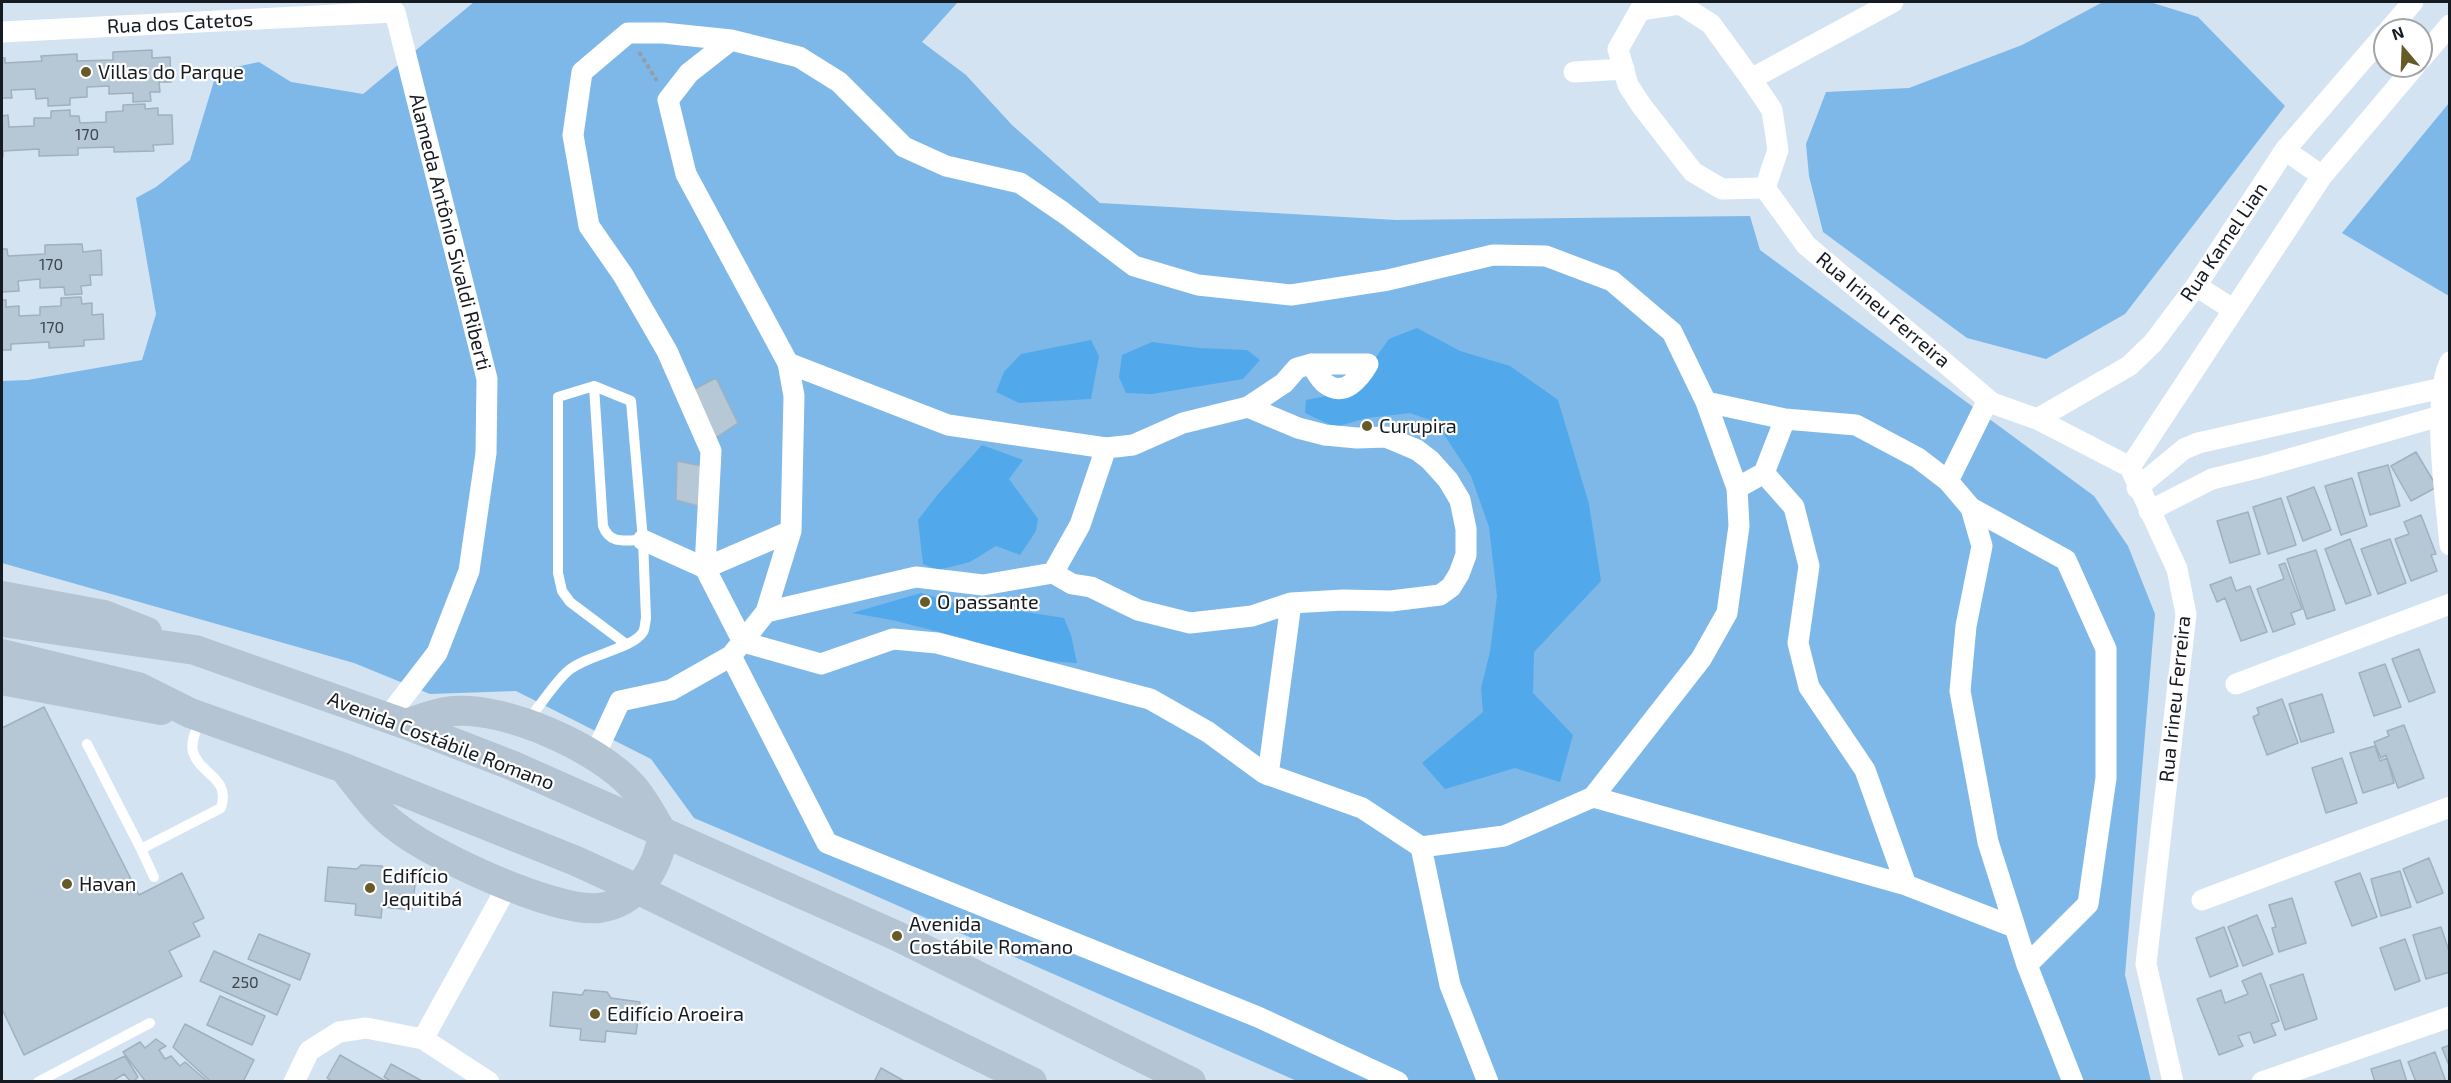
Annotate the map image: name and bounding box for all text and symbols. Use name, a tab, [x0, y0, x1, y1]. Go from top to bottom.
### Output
street label: Rua dos Catetos	[106, 7, 254, 39]
north arrow	[2373, 18, 2433, 78]
text: N	[2389, 22, 2406, 43]
place label: Villas do Parque	[98, 60, 244, 84]
marker: Villas do Parque	[79, 65, 93, 79]
street label: Alameda Antônio Sivaldi Riberti	[404, 91, 496, 373]
house number: 170	[75, 125, 99, 145]
street label: Rua Kamel Lian	[2175, 178, 2273, 306]
street label: Rua Irineu Ferreira	[1811, 247, 1955, 373]
house number: 170	[39, 255, 63, 275]
house number: 170	[40, 318, 64, 338]
place label: Curupira	[1379, 414, 1457, 438]
marker: Curupira	[1360, 419, 1374, 433]
place label: O passante	[937, 590, 1039, 614]
marker: O passante	[918, 595, 932, 609]
street label: Rua Irineu Ferreira	[2154, 615, 2196, 783]
street label: Avenida Costábile Romano	[324, 687, 558, 795]
place label: Edifício Jequitibá	[382, 864, 462, 911]
place label: Havan	[79, 872, 136, 896]
marker: Havan	[60, 877, 74, 891]
marker: Edifício Jequitibá	[363, 881, 377, 895]
place label: Avenida Costábile Romano	[909, 912, 1073, 959]
marker: Avenida Costábile Romano	[890, 929, 904, 943]
house number: 250	[231, 973, 259, 993]
place label: Edifício Aroeira	[607, 1002, 744, 1026]
marker: Edifício Aroeira	[588, 1007, 602, 1021]

